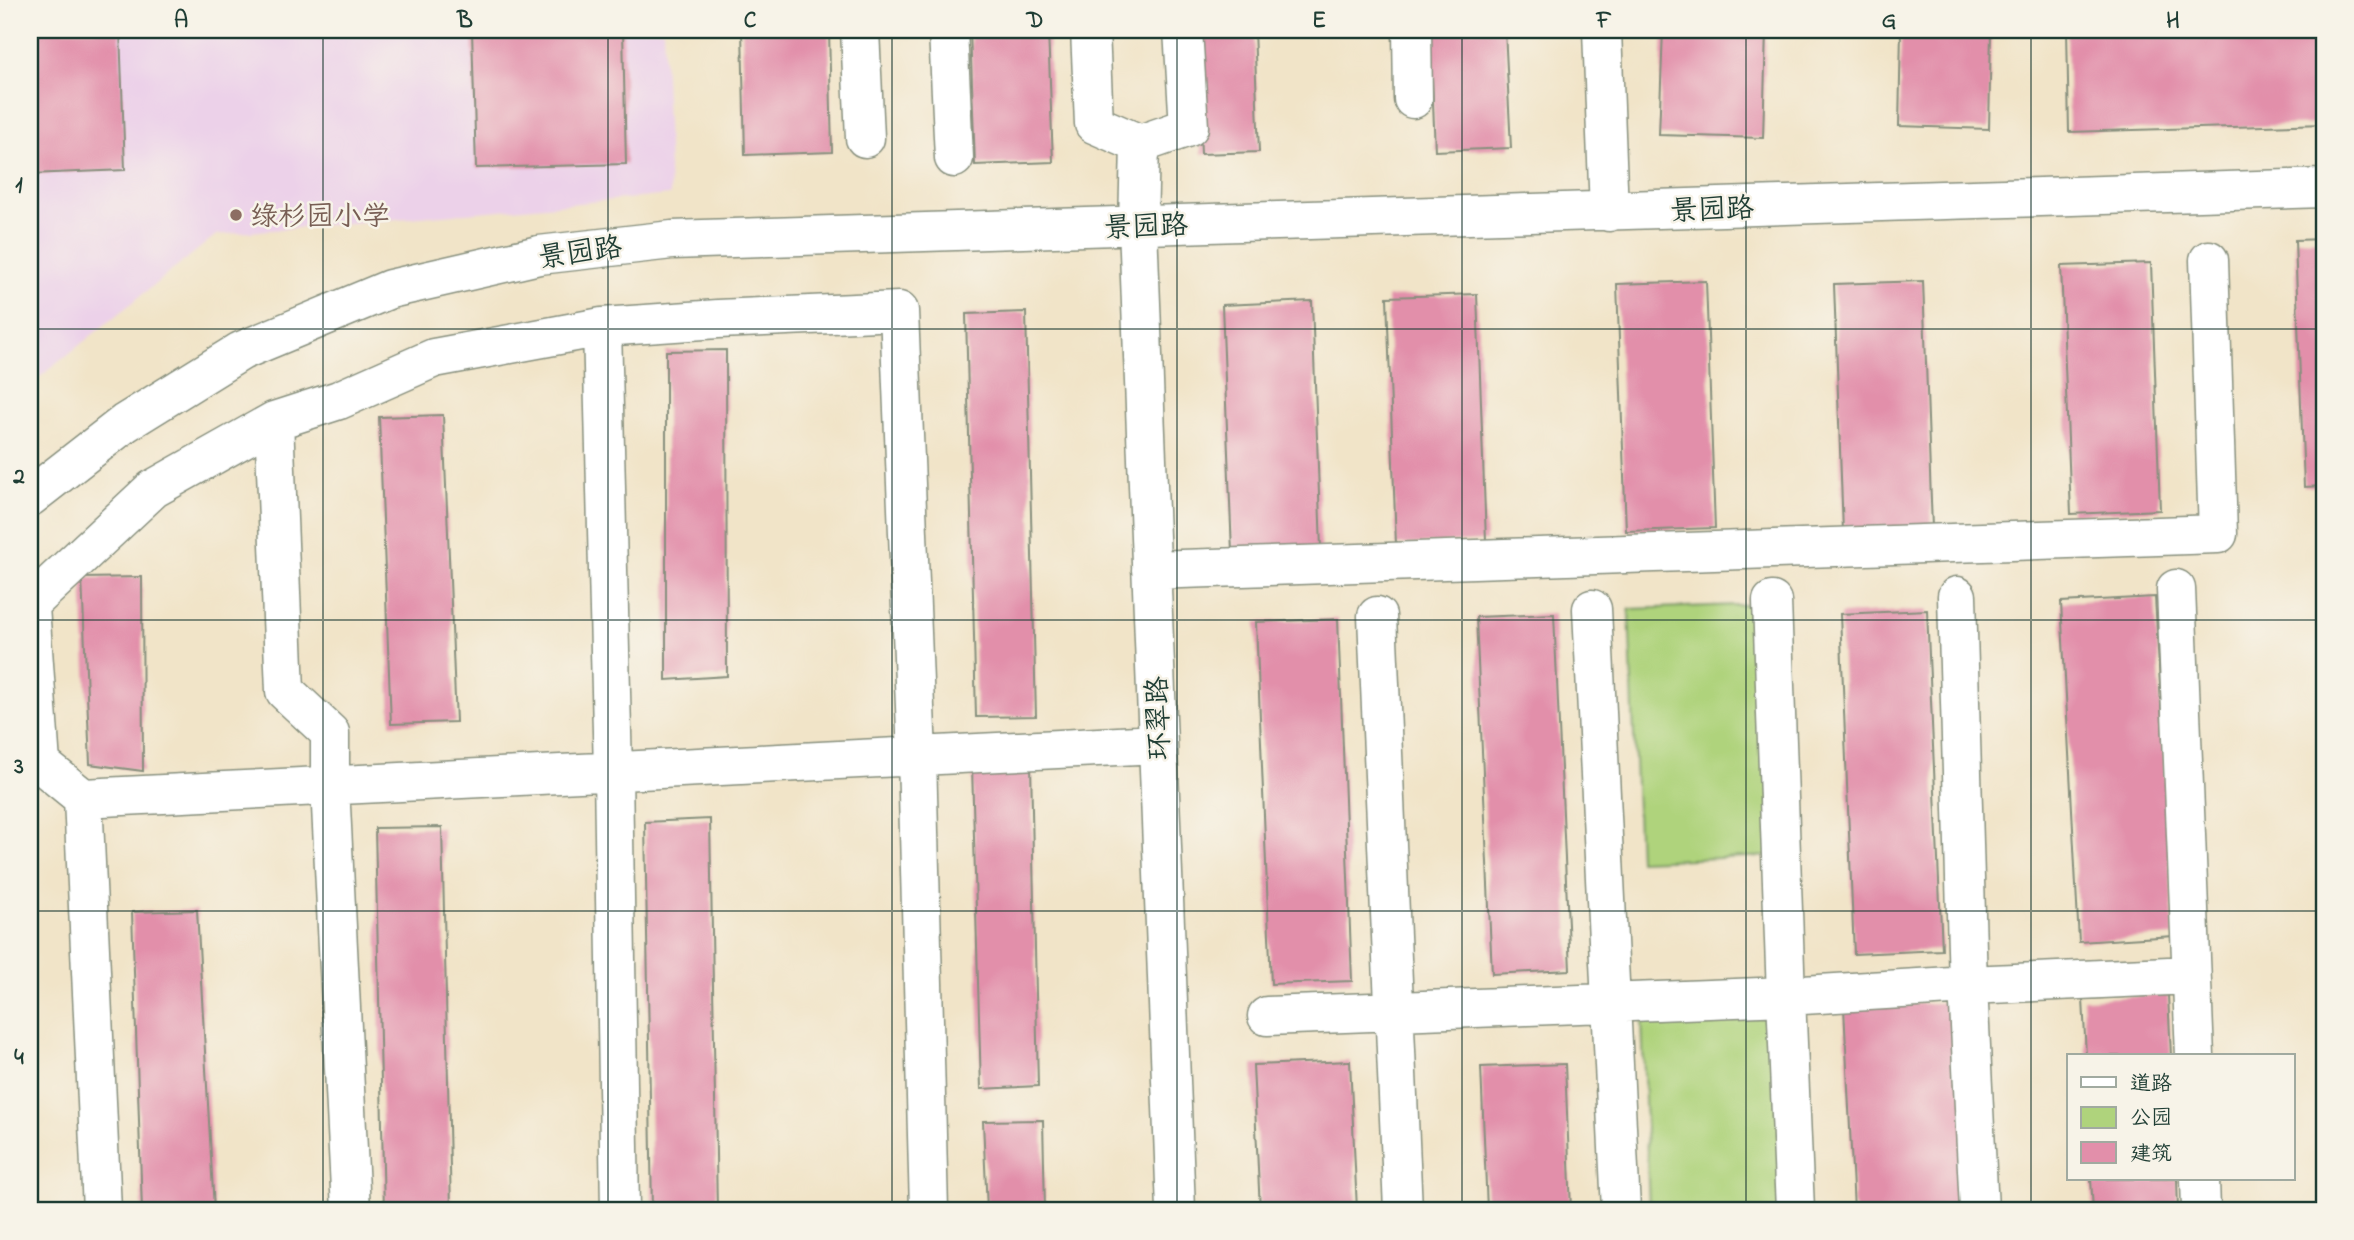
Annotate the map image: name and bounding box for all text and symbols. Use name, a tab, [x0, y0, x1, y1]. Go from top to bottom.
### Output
text: A	[174, 5, 188, 38]
text: B	[456, 5, 473, 38]
text: C	[744, 5, 757, 38]
text: D	[1026, 5, 1043, 38]
text: E	[1312, 5, 1326, 38]
text: F	[1596, 5, 1612, 38]
text: G	[1882, 5, 1896, 38]
text: H	[2166, 5, 2180, 38]
text: 1	[15, 170, 23, 203]
street label: 景园路	[1669, 190, 1755, 233]
place label: 绿杉园小学	[250, 198, 390, 239]
marker: 绿杉园小学	[228, 207, 244, 223]
street label: 景园路	[1103, 207, 1189, 250]
street label: 景园路	[536, 228, 625, 281]
text: 2	[12, 461, 25, 494]
street label: 环翠路	[1139, 675, 1182, 761]
text: 3	[13, 751, 24, 784]
text: 4	[14, 1042, 24, 1075]
legend	[2067, 1054, 2294, 1180]
text: 道路	[2130, 1070, 2172, 1100]
text: 公园	[2130, 1104, 2172, 1134]
text: 建筑	[2130, 1140, 2172, 1170]

